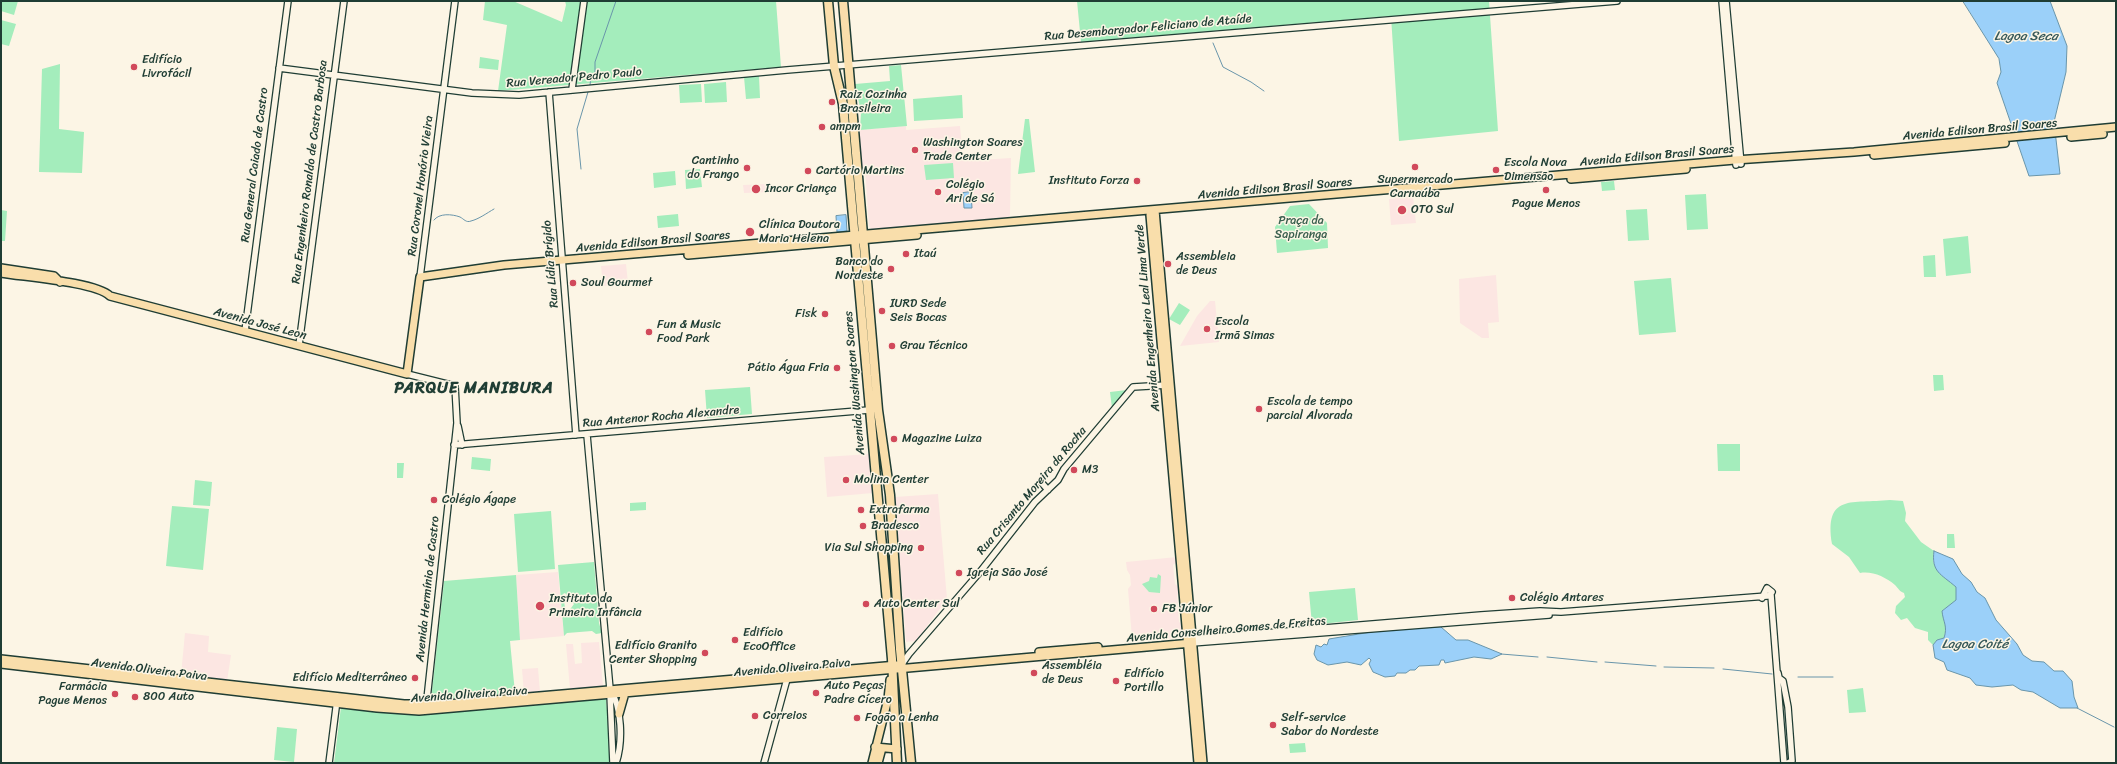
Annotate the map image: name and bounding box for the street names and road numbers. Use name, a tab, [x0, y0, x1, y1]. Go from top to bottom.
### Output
street label: Rua Desembargador Feliciano de Ataíde	[1044, 12, 1252, 44]
street label: Rua Engenheiro Ronaldo de Castro Barbosa	[289, 59, 331, 285]
street label: Rua Vereador Pedro Paulo	[506, 65, 642, 91]
street label: Rua General Caiado de Castro	[238, 87, 272, 243]
street label: Rua Coronel Honório Vieira	[405, 115, 437, 257]
street label: Avenida Edilson Brasil Soares	[1902, 116, 2058, 144]
street label: Avenida Edilson Brasil Soares	[1579, 142, 1735, 170]
street label: Avenida Edilson Brasil Soares	[1197, 175, 1353, 203]
street label: Rua Lídia Brígido	[540, 219, 562, 309]
street label: Avenida Engenheiro Leal Lima Verde	[1133, 224, 1163, 412]
street label: Avenida Edilson Brasil Soares	[575, 228, 731, 256]
street label: Avenida José Leon	[212, 305, 308, 343]
street label: Avenida Washington Soares	[842, 310, 868, 456]
street label: Rua Antenor Rocha Alexandre	[582, 403, 740, 431]
street label: Rua Crisanto Moreira da Rocha	[974, 424, 1090, 558]
street label: Avenida Hermínio de Castro	[413, 515, 443, 663]
street label: Avenida Conselheiro Gomes de Freitas	[1126, 614, 1326, 646]
street label: Avenida Oliveira Paiva	[90, 656, 208, 684]
street label: Avenida Oliveira Paiva	[733, 656, 851, 680]
street label: Avenida Oliveira Paiva	[410, 684, 528, 706]

